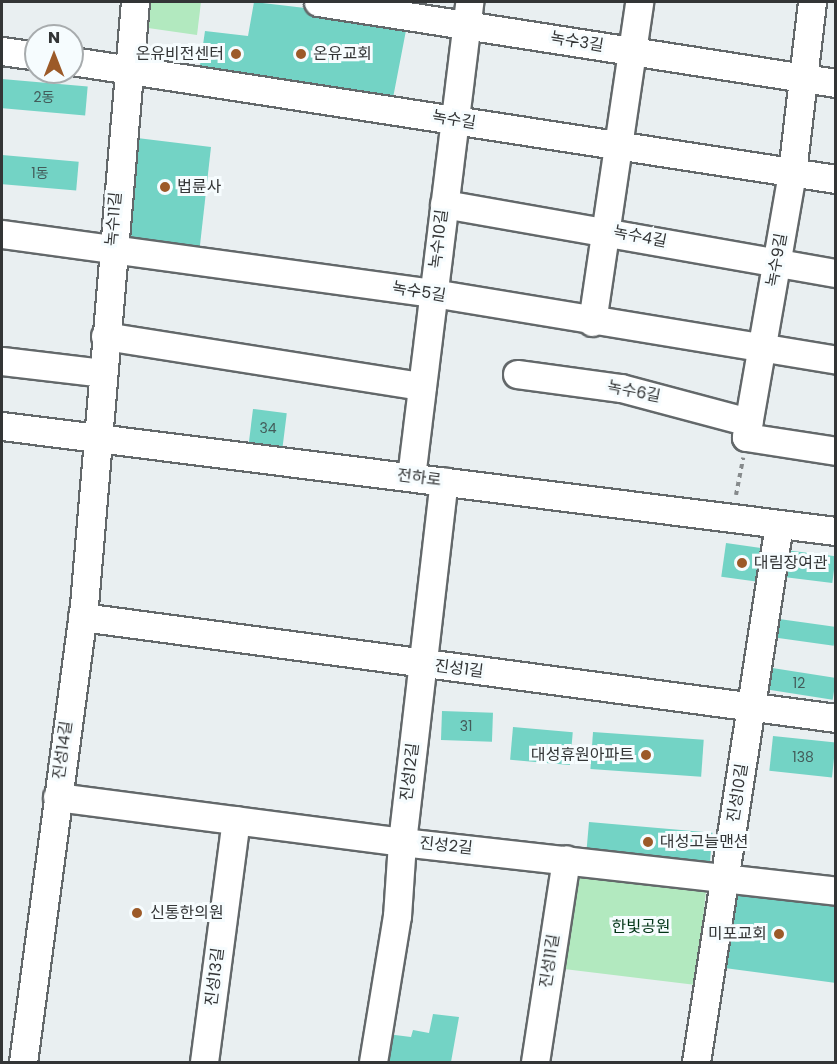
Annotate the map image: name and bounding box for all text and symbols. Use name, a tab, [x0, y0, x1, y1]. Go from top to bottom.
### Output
north arrow	[24, 24, 84, 84]
text: N	[48, 26, 60, 49]
street label: 녹수3길	[549, 28, 605, 56]
place label: 온유비전센터	[136, 44, 224, 64]
place label: 온유교회	[313, 44, 372, 64]
marker: 온유비전센터	[229, 47, 243, 61]
marker: 온유교회	[294, 47, 308, 61]
house number: 2동	[34, 89, 54, 105]
street label: 녹수길	[431, 107, 477, 133]
house number: 1동	[31, 165, 49, 181]
place label: 법륜사	[177, 177, 221, 197]
marker: 법륜사	[158, 180, 172, 194]
street label: 녹수11길	[102, 191, 126, 247]
street label: 녹수10길	[426, 208, 452, 270]
street label: 녹수4길	[612, 222, 668, 252]
street label: 녹수9길	[763, 232, 791, 288]
street label: 녹수5길	[391, 278, 447, 306]
street label: 녹수6길	[606, 377, 662, 407]
house number: 34	[259, 420, 277, 436]
street label: 전하로	[396, 466, 442, 490]
place label: 대림장여관	[754, 553, 828, 573]
marker: 대림장여관	[735, 556, 749, 570]
street label: 진성1길	[433, 656, 485, 682]
house number: 12	[793, 675, 805, 691]
house number: 31	[460, 718, 472, 734]
street label: 진성14길	[49, 719, 77, 781]
street label: 진성12길	[397, 742, 423, 802]
place label: 대성휴원아파트	[531, 745, 634, 765]
marker: 대성휴원아파트	[639, 748, 653, 762]
house number: 138	[792, 749, 814, 765]
street label: 진성10길	[724, 762, 752, 824]
place label: 대성고늘맨션	[660, 832, 748, 852]
street label: 진성2길	[418, 834, 474, 858]
marker: 대성고늘맨션	[641, 835, 655, 849]
place label: 신통한의원	[150, 903, 224, 923]
marker: 신통한의원	[128, 904, 146, 922]
park label: 한빛공원	[612, 917, 670, 937]
place label: 미포교회	[708, 924, 767, 944]
marker: 미포교회	[772, 927, 786, 941]
street label: 진성11길	[536, 933, 564, 989]
street label: 진성13길	[202, 947, 228, 1007]

